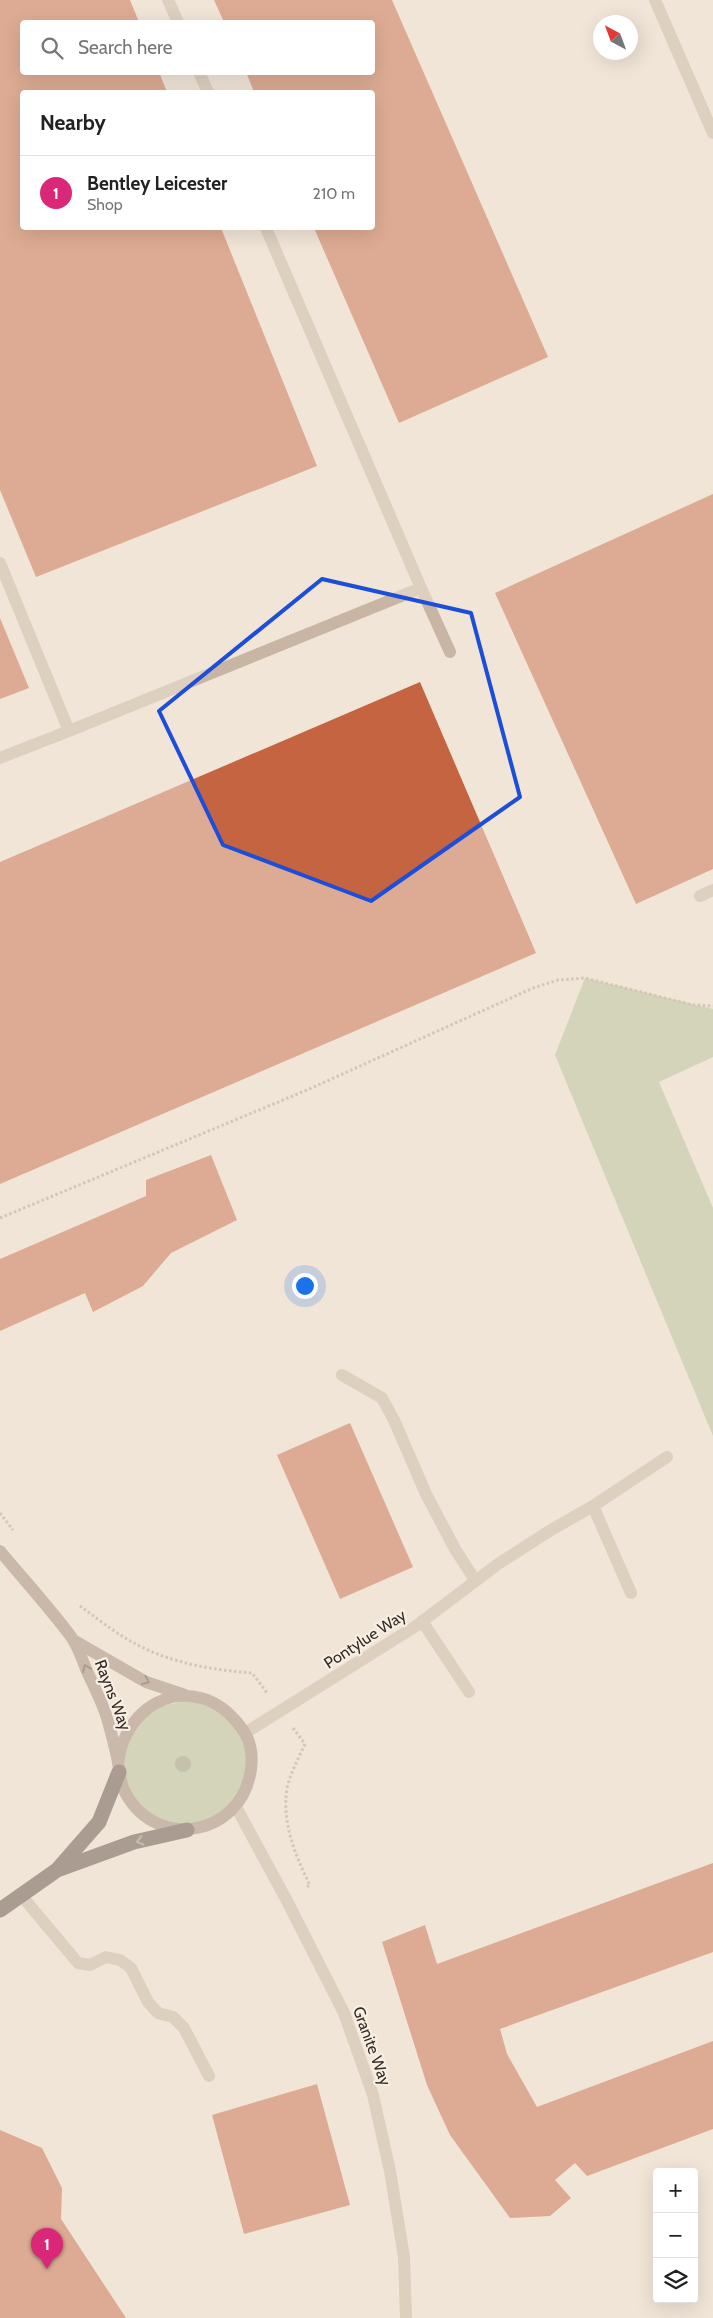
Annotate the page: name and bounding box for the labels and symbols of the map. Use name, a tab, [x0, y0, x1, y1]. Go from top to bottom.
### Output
north arrow	[593, 15, 638, 60]
your location	[292, 1273, 318, 1299]
street label: Pontylue Way	[320, 1605, 410, 1673]
street label: Rayns Way	[91, 1657, 135, 1733]
one-way arrow	[81, 1664, 92, 1673]
one-way arrow	[141, 1674, 150, 1685]
one-way arrow	[135, 1835, 144, 1846]
street label: Granite Way	[349, 2004, 395, 2088]
pin: 1	[31, 2228, 63, 2269]

